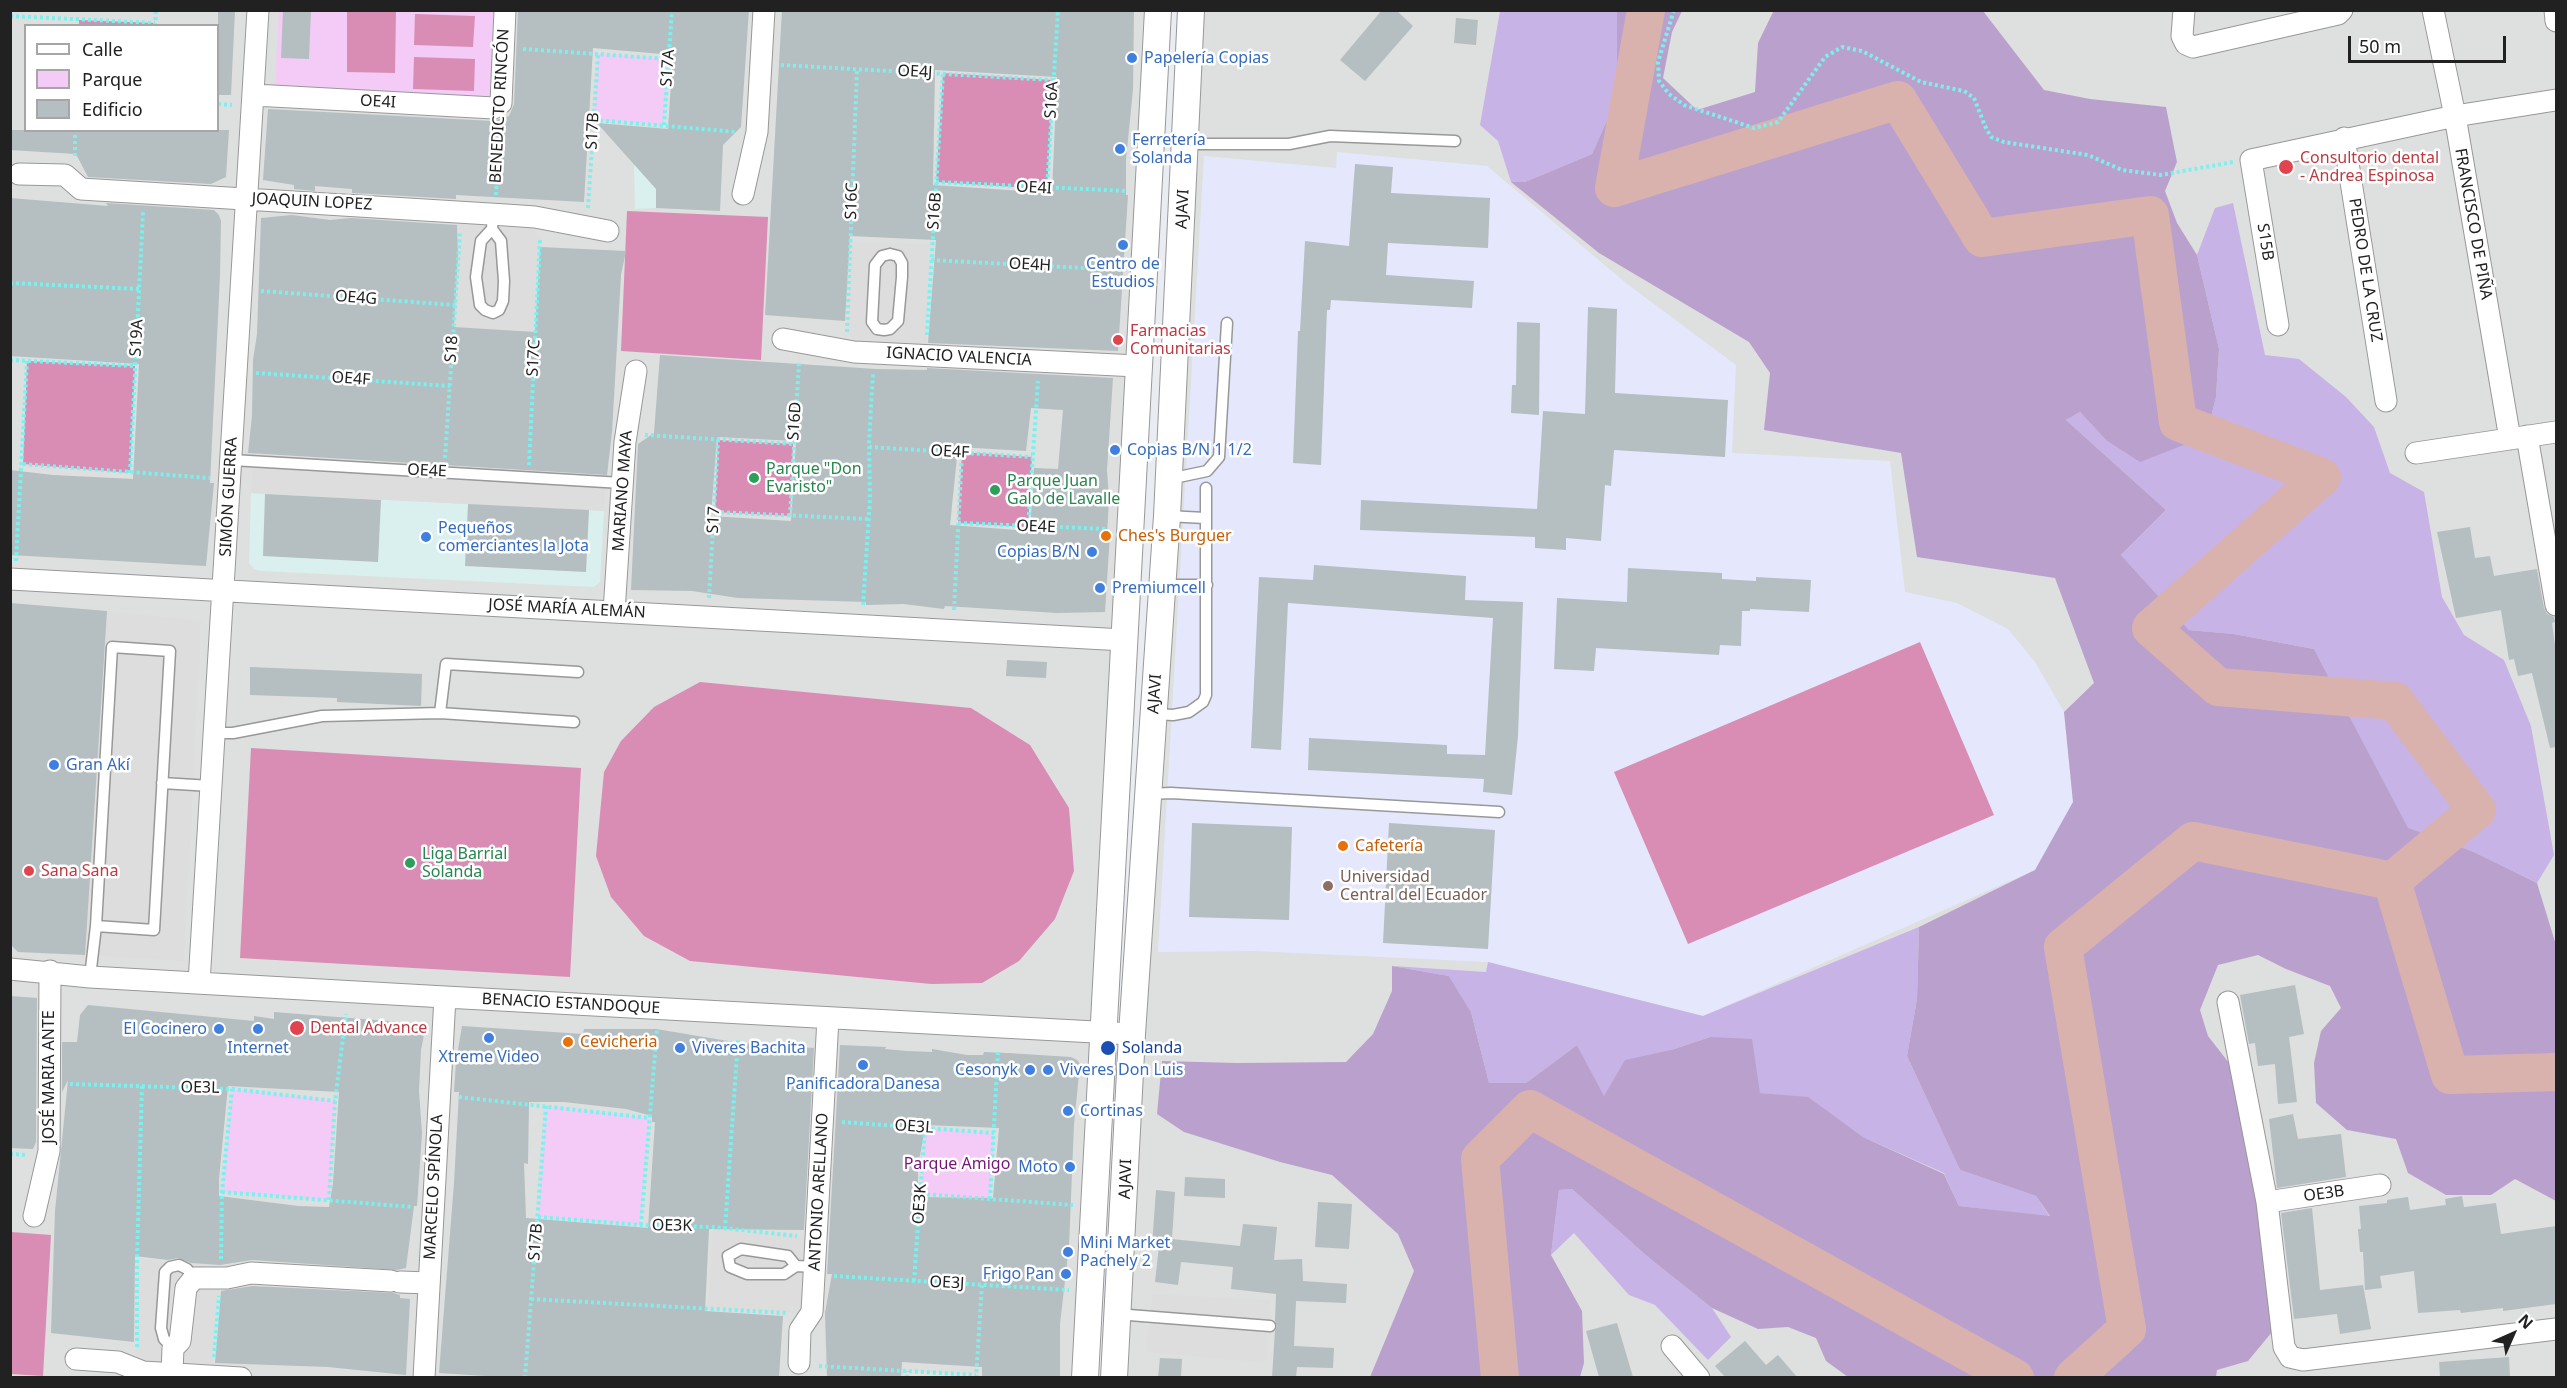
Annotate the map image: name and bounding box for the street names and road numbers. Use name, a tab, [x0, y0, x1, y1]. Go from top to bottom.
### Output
street label: BENEDICTO RINCÓN	[486, 28, 514, 184]
street label: S17A	[657, 49, 679, 87]
street label: OE4J	[897, 61, 933, 83]
street label: S16A	[1041, 81, 1063, 119]
street label: OE4I	[360, 91, 396, 113]
street label: S17B	[582, 112, 604, 150]
street label: FRANCISCO DE PIÑA	[2450, 147, 2496, 301]
street label: OE4I	[1016, 177, 1052, 199]
street label: S16C	[842, 182, 862, 220]
street label: JOAQUIN LOPEZ	[251, 189, 373, 215]
street label: AJAVI	[1172, 189, 1194, 229]
street label: S16B	[924, 192, 946, 230]
street label: PEDRO DE LA CRUZ	[2344, 197, 2386, 343]
street label: S15B	[2253, 222, 2277, 262]
street label: OE4H	[1008, 254, 1052, 276]
street label: OE4G	[334, 287, 378, 309]
street label: S19A	[126, 319, 148, 357]
street label: S18	[441, 335, 463, 363]
street label: S17C	[523, 339, 545, 377]
street label: IGNACIO VALENCIA	[886, 344, 1032, 370]
street label: OE4F	[331, 368, 371, 390]
street label: S16D	[784, 401, 806, 441]
street label: MARIANO MAYA	[609, 430, 637, 552]
street label: SIMÓN GUERRA	[216, 437, 242, 557]
street label: OE4F	[930, 441, 970, 463]
street label: OE4E	[407, 460, 447, 482]
street label: S17	[704, 506, 724, 534]
street label: OE4E	[1016, 517, 1056, 537]
street label: JOSÉ MARÍA ALEMÁN	[488, 595, 646, 623]
street label: AJAVI	[1144, 673, 1166, 715]
street label: BENACIO ESTANDOQUE	[481, 990, 661, 1018]
street label: JOSÉ MARIA ANTE	[39, 1010, 59, 1144]
street label: OE3L	[180, 1078, 220, 1098]
street label: ANTONIO ARELLANO	[805, 1112, 833, 1272]
street label: MARCELO SPÍNOLA	[421, 1114, 447, 1260]
street label: OE3L	[894, 1116, 934, 1138]
street label: AJAVI	[1116, 1159, 1136, 1199]
street label: OE3B	[2302, 1182, 2346, 1206]
street label: OE3K	[909, 1183, 931, 1225]
street label: OE3K	[652, 1216, 692, 1236]
street label: S17B	[525, 1223, 547, 1261]
street label: OE3J	[929, 1272, 965, 1294]

